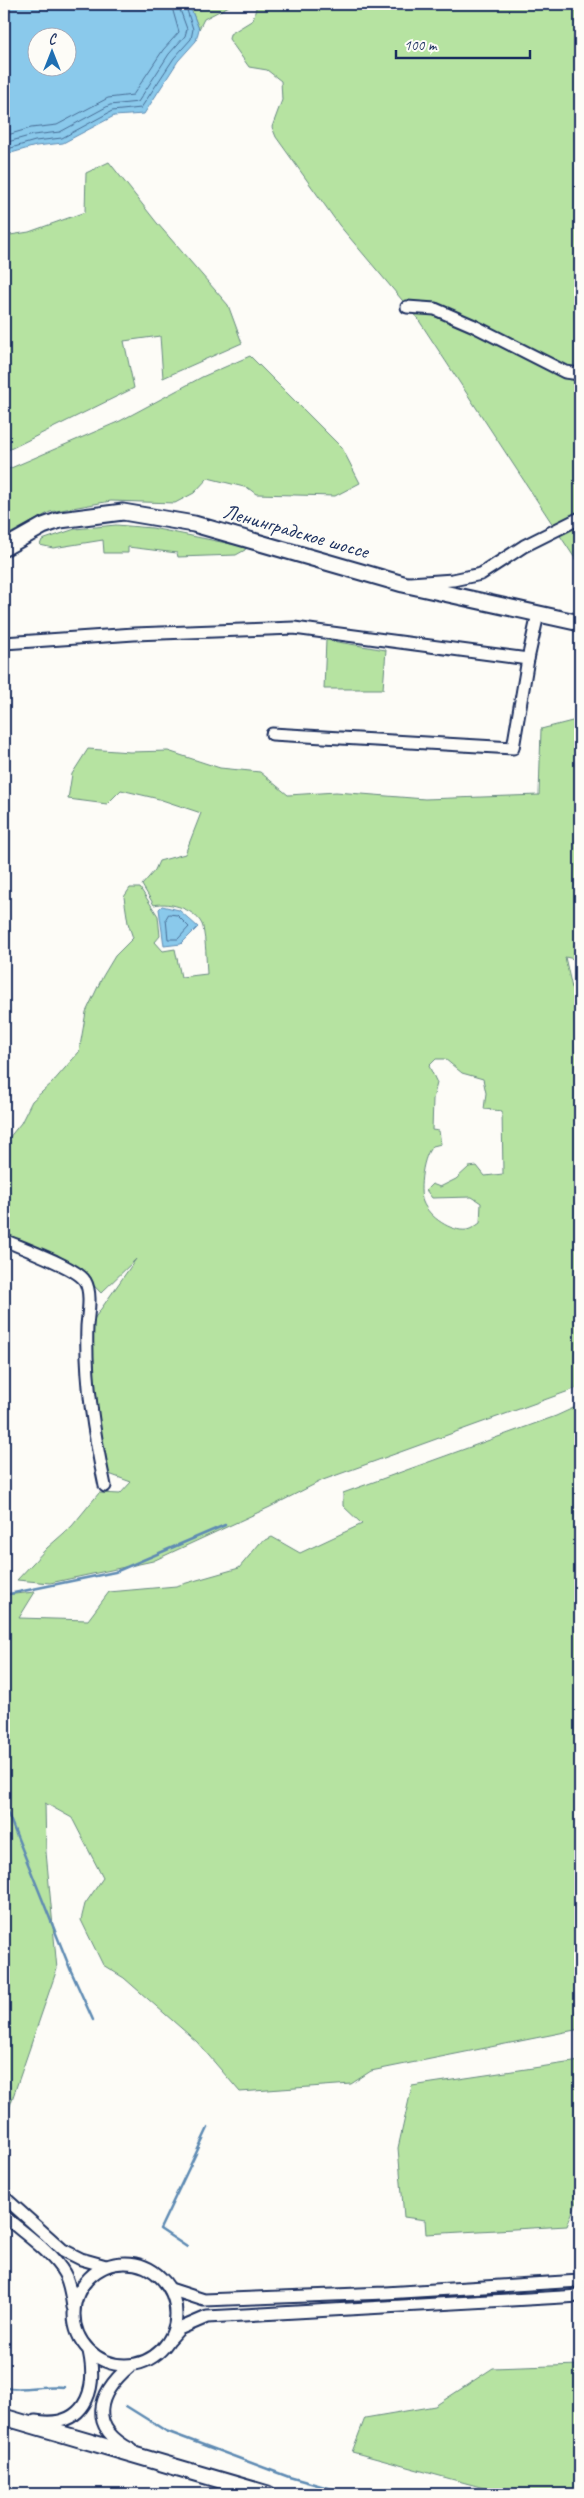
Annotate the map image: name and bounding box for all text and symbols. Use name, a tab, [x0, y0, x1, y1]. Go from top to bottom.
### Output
north arrow	[28, 28, 78, 78]
scale bar	[396, 28, 530, 60]
text: С	[49, 31, 58, 48]
text: 100 m	[404, 36, 438, 55]
street label: Ленинградское шоссе	[220, 498, 374, 565]

